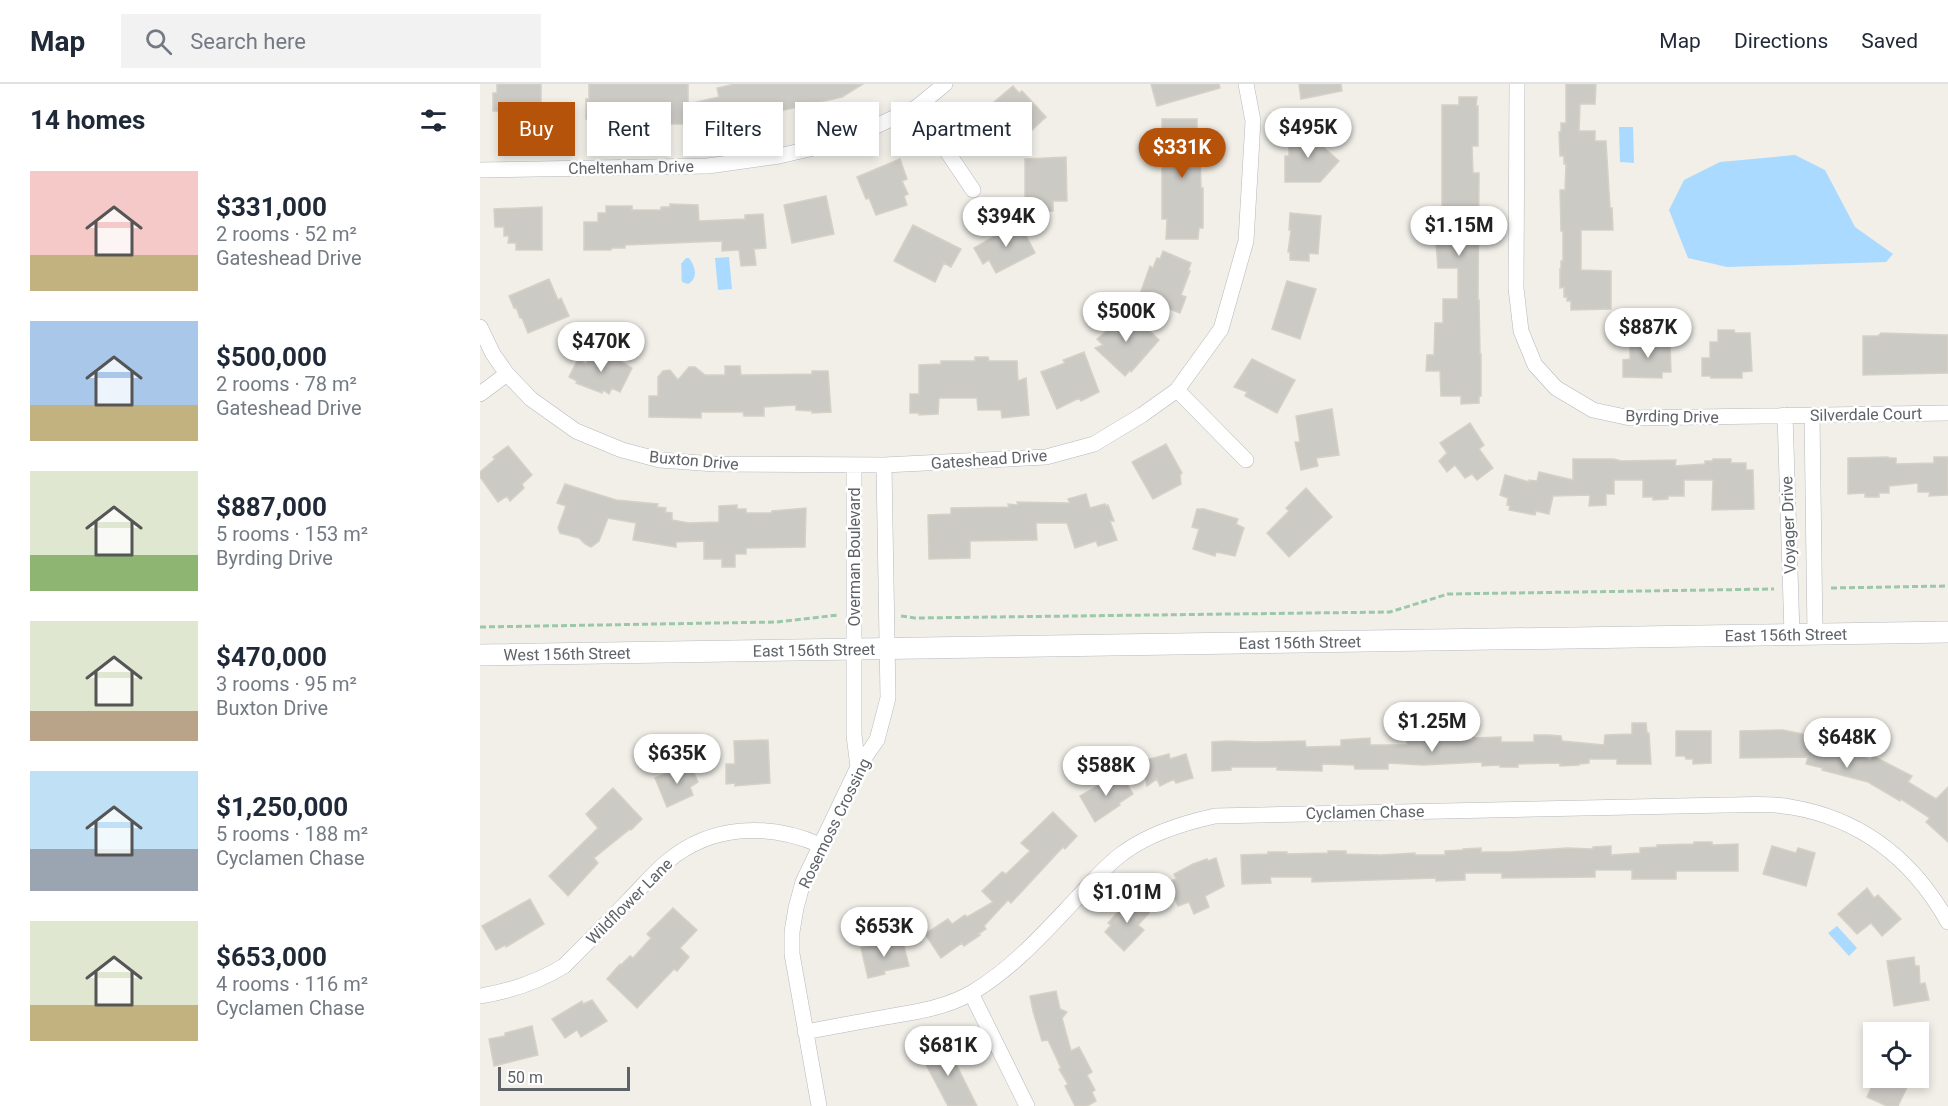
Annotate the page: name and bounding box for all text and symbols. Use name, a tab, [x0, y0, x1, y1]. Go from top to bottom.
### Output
search box	[121, 14, 541, 68]
text: Map	[30, 25, 85, 58]
icon: search	[142, 25, 175, 58]
text: Search here	[190, 29, 306, 54]
text: Map	[1659, 29, 1701, 53]
text: Directions	[1734, 29, 1828, 53]
text: Saved	[1861, 29, 1918, 53]
chip: Buy	[498, 102, 575, 156]
chip: Rent	[587, 102, 671, 156]
chip: Filters	[683, 102, 783, 156]
chip: New	[795, 102, 879, 156]
chip: Apartment	[891, 102, 1032, 156]
icon: filters	[417, 104, 450, 137]
text: 14 homes	[30, 105, 145, 135]
pin: $495K	[1266, 108, 1350, 159]
text: $495K	[1279, 115, 1337, 139]
pin: $331K	[1140, 128, 1224, 179]
text: $331K	[1153, 135, 1211, 159]
street label: Cheltenham Drive	[568, 157, 694, 178]
text: $331,000	[216, 192, 327, 222]
icon: home	[78, 195, 150, 267]
pin: $394K	[964, 197, 1048, 248]
text: $394K	[977, 204, 1035, 228]
pin: $1.15M	[1410, 206, 1508, 257]
text: $1.15M	[1424, 213, 1494, 237]
text: 2 rooms · 52 m²	[216, 222, 357, 246]
text: Gateshead Drive	[216, 246, 362, 270]
pin: $500K	[1084, 292, 1168, 343]
text: $500K	[1097, 299, 1155, 323]
pin: $887K	[1606, 308, 1690, 359]
text: $887K	[1619, 315, 1677, 339]
pin: $470K	[559, 322, 643, 373]
text: $470K	[572, 329, 630, 353]
text: $500,000	[216, 342, 327, 372]
icon: home	[78, 345, 150, 417]
text: 2 rooms · 78 m²	[216, 372, 357, 396]
text: Gateshead Drive	[216, 396, 362, 420]
street label: Silverdale Court	[1810, 404, 1922, 425]
street label: Byrding Drive	[1625, 406, 1719, 427]
street label: Gateshead Drive	[930, 446, 1048, 473]
street label: Buxton Drive	[648, 447, 739, 474]
street label: Voyager Drive	[1777, 476, 1800, 574]
street label: Overman Boulevard	[845, 488, 864, 626]
text: $887,000	[216, 492, 327, 522]
icon: home	[78, 495, 150, 567]
text: 5 rooms · 153 m²	[216, 522, 368, 546]
text: Byrding Drive	[216, 546, 333, 570]
street label: East 156th Street	[1724, 625, 1847, 645]
street label: East 156th Street	[1239, 632, 1361, 653]
street label: East 156th Street	[753, 640, 875, 661]
text: $470,000	[216, 642, 327, 672]
street label: West 156th Street	[503, 644, 631, 665]
icon: home	[78, 645, 150, 717]
text: 3 rooms · 95 m²	[216, 672, 357, 696]
text: Buxton Drive	[216, 696, 328, 720]
pin: $1.25M	[1383, 702, 1481, 753]
text: $1.25M	[1397, 709, 1467, 733]
pin: $648K	[1805, 718, 1889, 769]
text: $648K	[1818, 725, 1876, 749]
pin: $635K	[635, 734, 719, 785]
text: $635K	[648, 741, 706, 765]
pin: $588K	[1064, 746, 1148, 797]
text: $588K	[1077, 753, 1135, 777]
street label: Rosemoss Crossing	[795, 755, 874, 891]
text: $1,250,000	[216, 792, 348, 822]
icon: home	[78, 795, 150, 867]
street label: Cyclamen Chase	[1305, 802, 1425, 823]
text: 5 rooms · 188 m²	[216, 822, 368, 846]
text: Cyclamen Chase	[216, 846, 365, 870]
street label: Wildflower Lane	[582, 854, 676, 948]
pin: $1.01M	[1078, 873, 1176, 924]
text: $1.01M	[1092, 880, 1162, 904]
pin: $653K	[842, 907, 926, 958]
text: $653K	[855, 914, 913, 938]
text: $653,000	[216, 942, 327, 972]
icon: home	[78, 945, 150, 1017]
text: 4 rooms · 116 m²	[216, 972, 368, 996]
text: Cyclamen Chase	[216, 996, 365, 1020]
map controls	[1863, 1022, 1929, 1088]
button: locate	[1863, 1022, 1929, 1088]
pin: $681K	[906, 1026, 990, 1077]
text: $681K	[919, 1033, 977, 1057]
scale bar	[498, 1064, 630, 1092]
text: 50 m	[507, 1068, 543, 1087]

